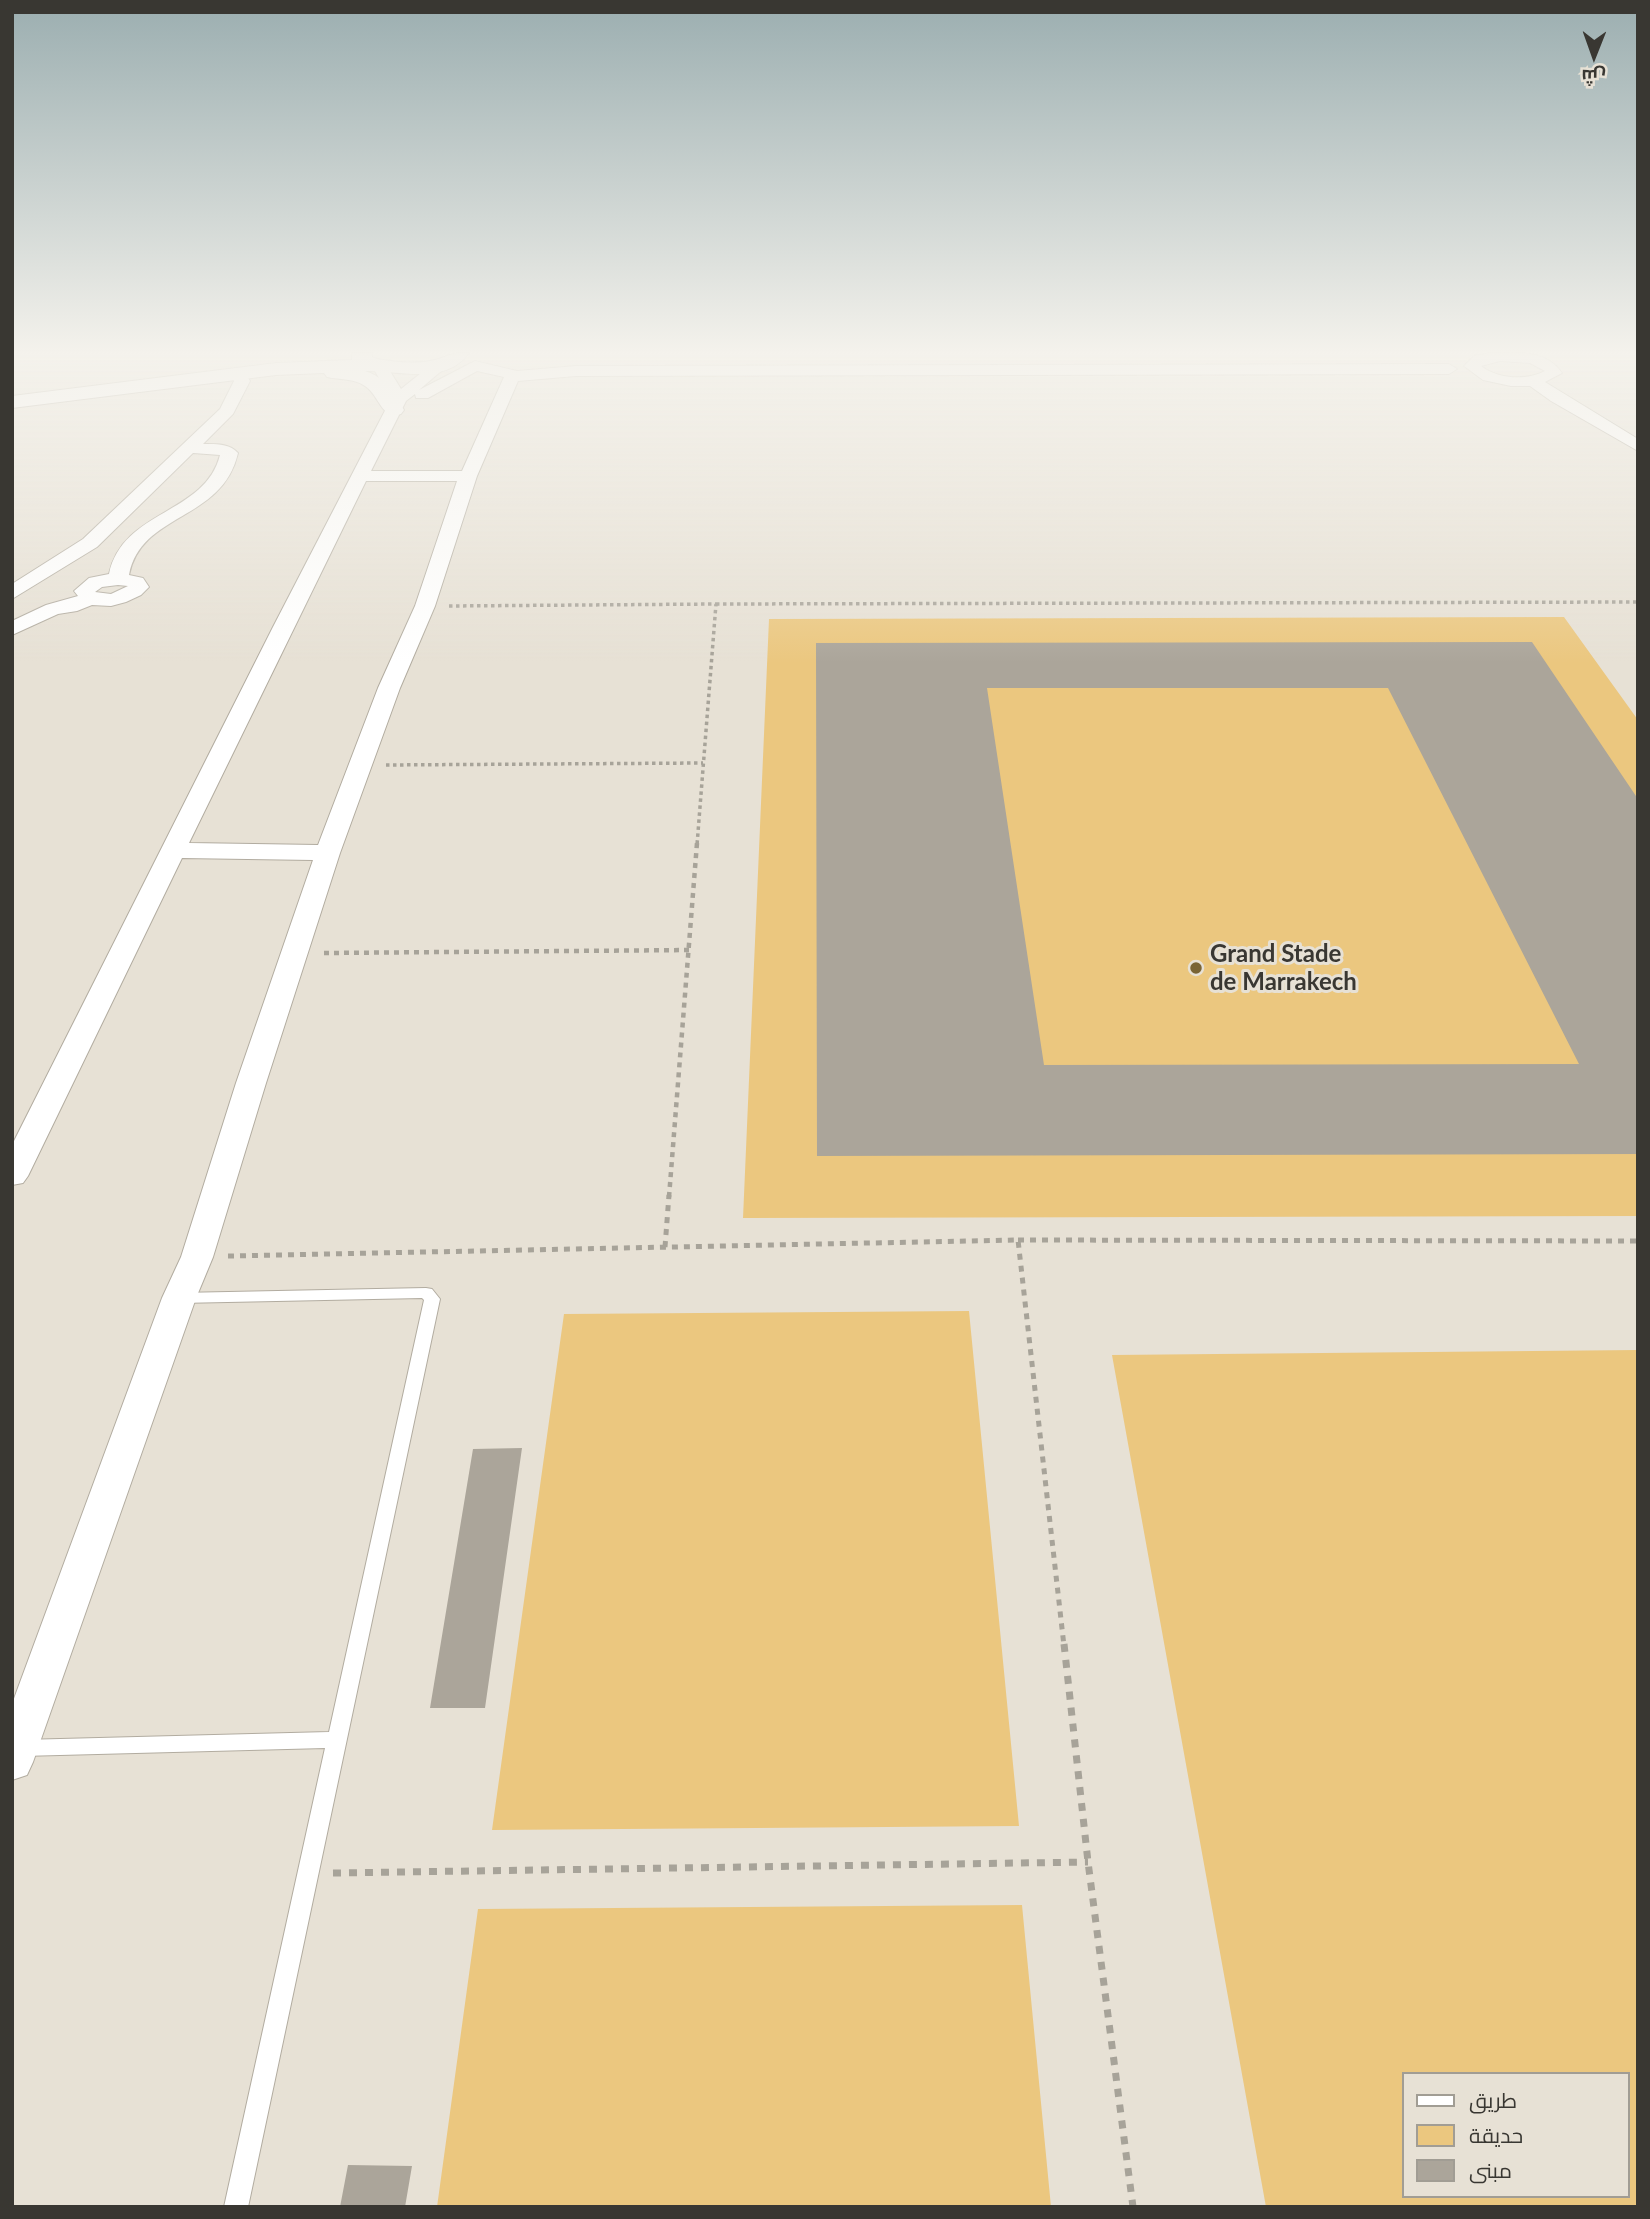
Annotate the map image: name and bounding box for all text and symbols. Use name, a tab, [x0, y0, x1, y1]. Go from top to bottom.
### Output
north arrow	[1559, 21, 1629, 91]
text: ش	[1581, 66, 1606, 89]
place label: Grand Stade de Marrakech	[1210, 940, 1357, 996]
marker: Grand Stade de Marrakech	[1188, 960, 1204, 976]
legend	[1402, 2072, 1629, 2198]
text: طريق	[1469, 2087, 1517, 2112]
text: حديقة	[1469, 2122, 1523, 2147]
text: مبنى	[1469, 2157, 1512, 2182]

